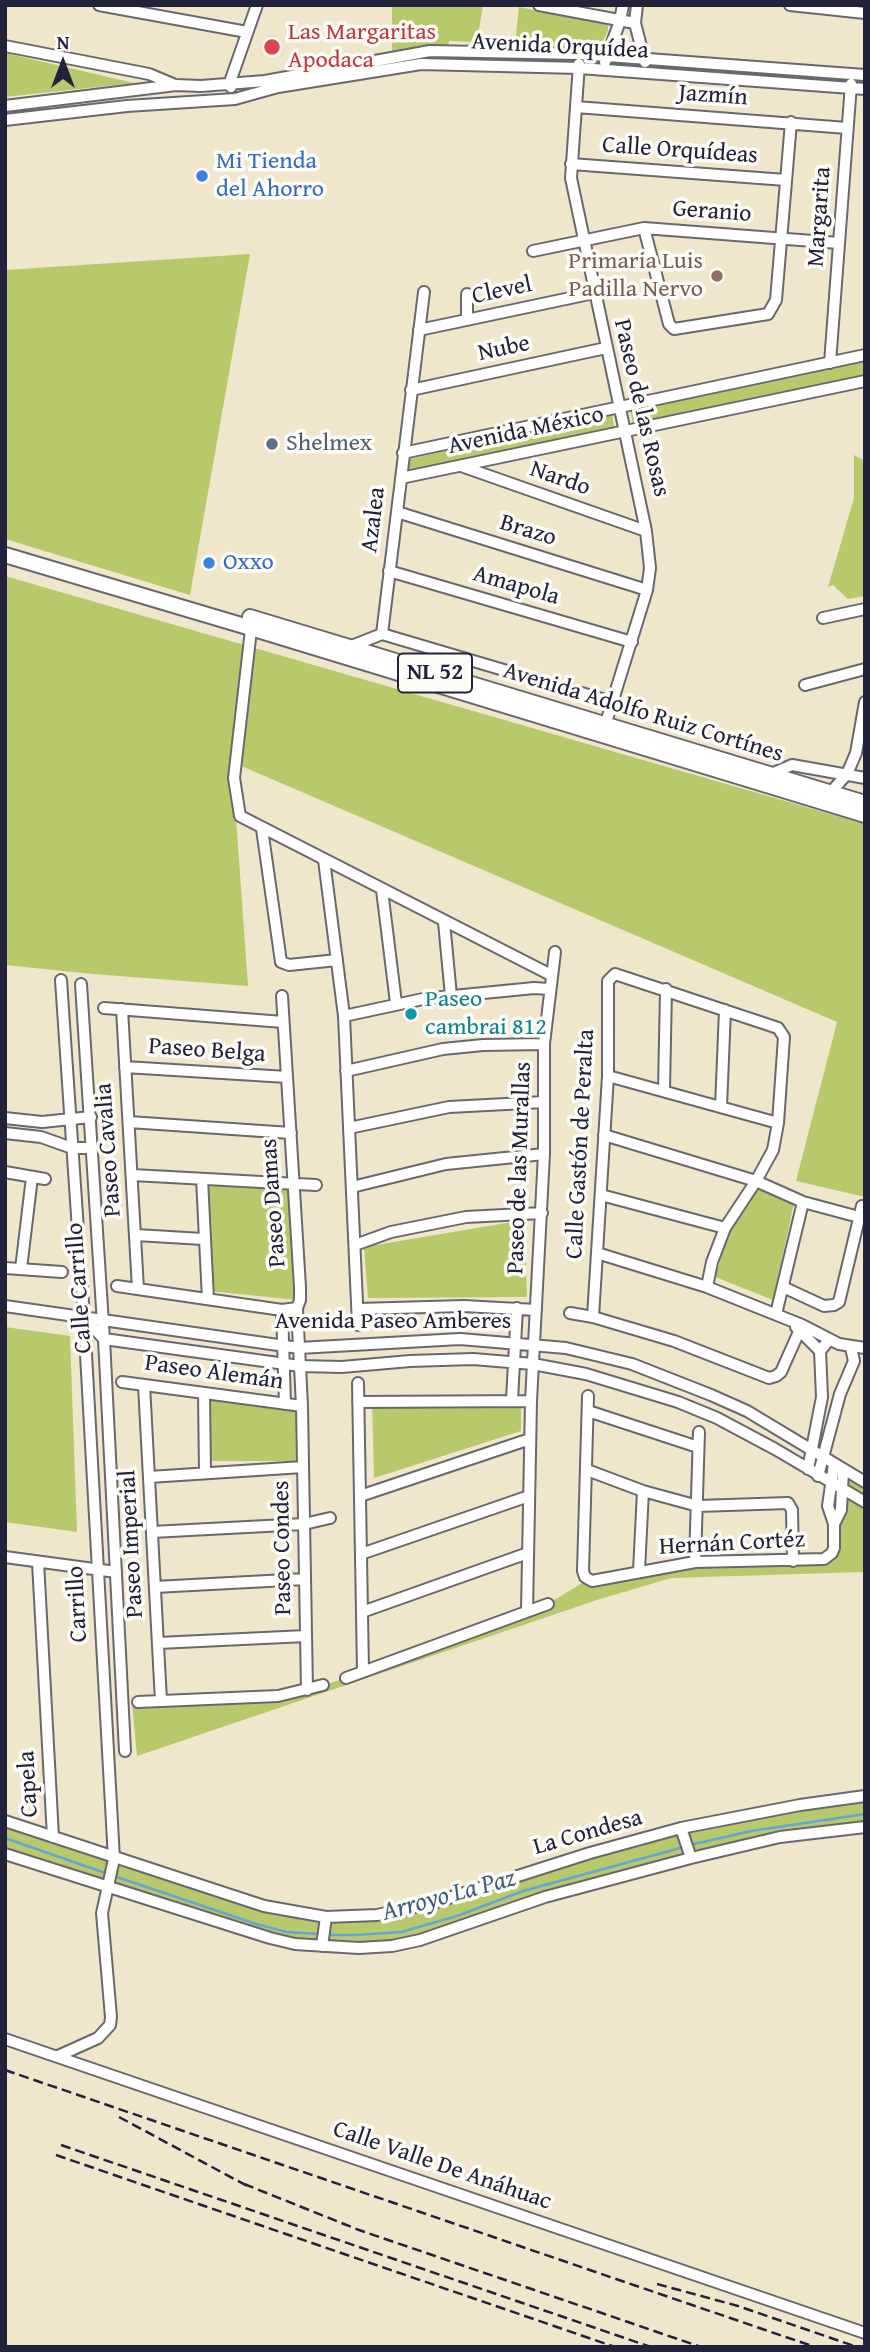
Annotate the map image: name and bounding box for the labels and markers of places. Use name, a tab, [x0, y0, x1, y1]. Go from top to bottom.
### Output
place label: Las Margaritas Apodaca	[288, 19, 436, 75]
marker: Las Margaritas Apodaca	[262, 37, 282, 57]
place label: Mi Tienda del Ahorro	[216, 148, 324, 204]
marker: Mi Tienda del Ahorro	[194, 168, 210, 184]
place label: Primaria Luis Padilla Nervo	[568, 248, 703, 304]
marker: Primaria Luis Padilla Nervo	[709, 268, 725, 284]
place label: Shelmex	[286, 430, 372, 458]
marker: Shelmex	[264, 436, 280, 452]
place label: Oxxo	[223, 549, 274, 577]
marker: Oxxo	[201, 555, 217, 571]
place label: Paseo cambrai 812	[425, 986, 547, 1042]
marker: Paseo cambrai 812	[403, 1006, 419, 1022]

